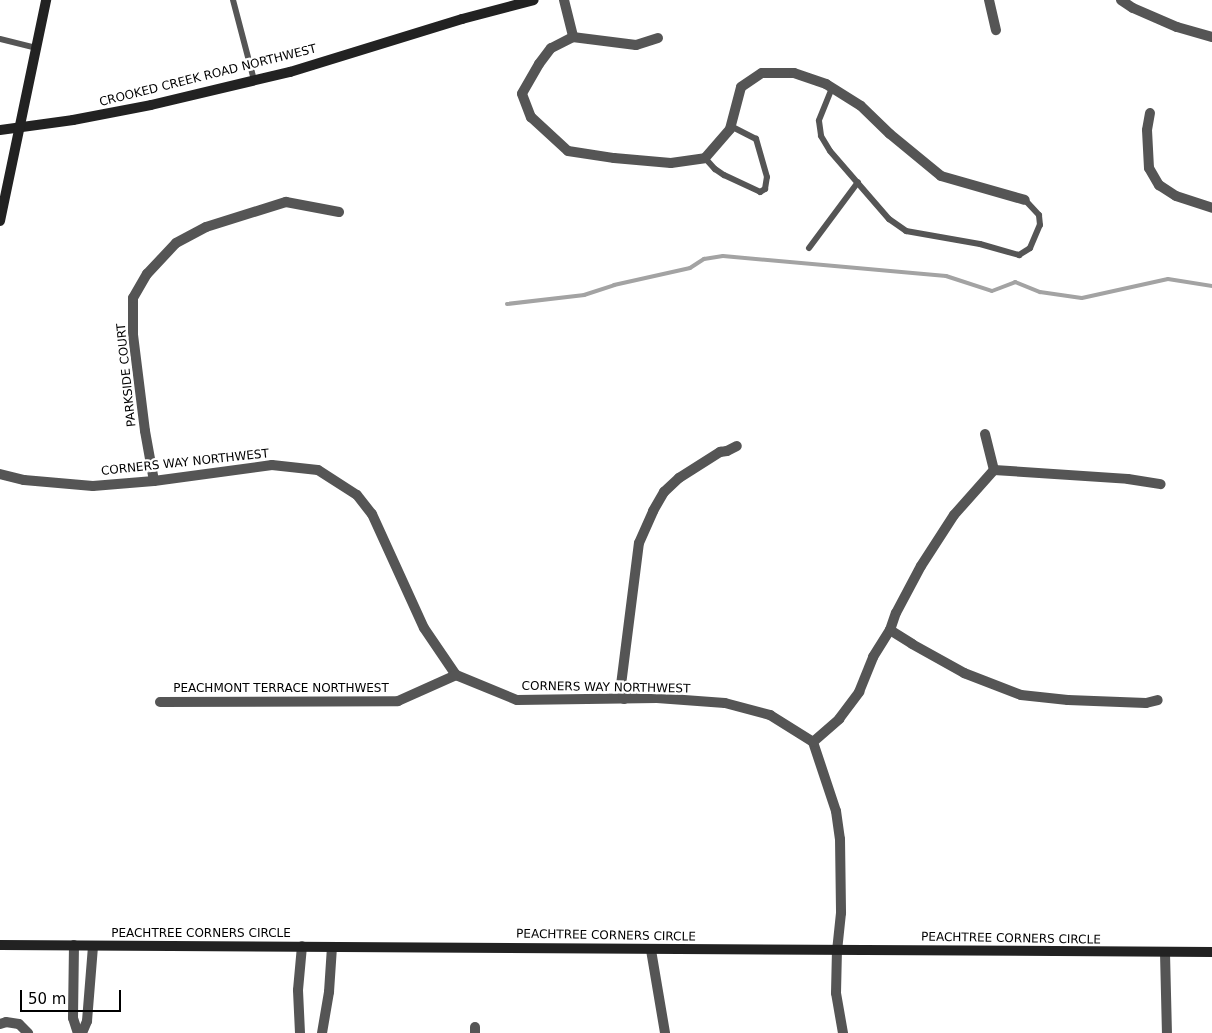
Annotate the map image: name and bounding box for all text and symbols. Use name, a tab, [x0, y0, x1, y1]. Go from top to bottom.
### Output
street label: CROOKED CREEK ROAD NORTHWEST	[98, 42, 318, 110]
street label: PARKSIDE COURT	[114, 322, 140, 428]
street label: CORNERS WAY NORTHWEST	[100, 447, 270, 479]
street label: CORNERS WAY NORTHWEST	[522, 679, 690, 697]
street label: PEACHMONT TERRACE NORTHWEST	[173, 682, 389, 696]
street label: PEACHTREE CORNERS CIRCLE	[111, 927, 291, 941]
street label: PEACHTREE CORNERS CIRCLE	[516, 927, 696, 945]
street label: PEACHTREE CORNERS CIRCLE	[921, 930, 1101, 948]
scale bar	[22, 980, 124, 1012]
text: 50 m	[28, 990, 66, 1008]

